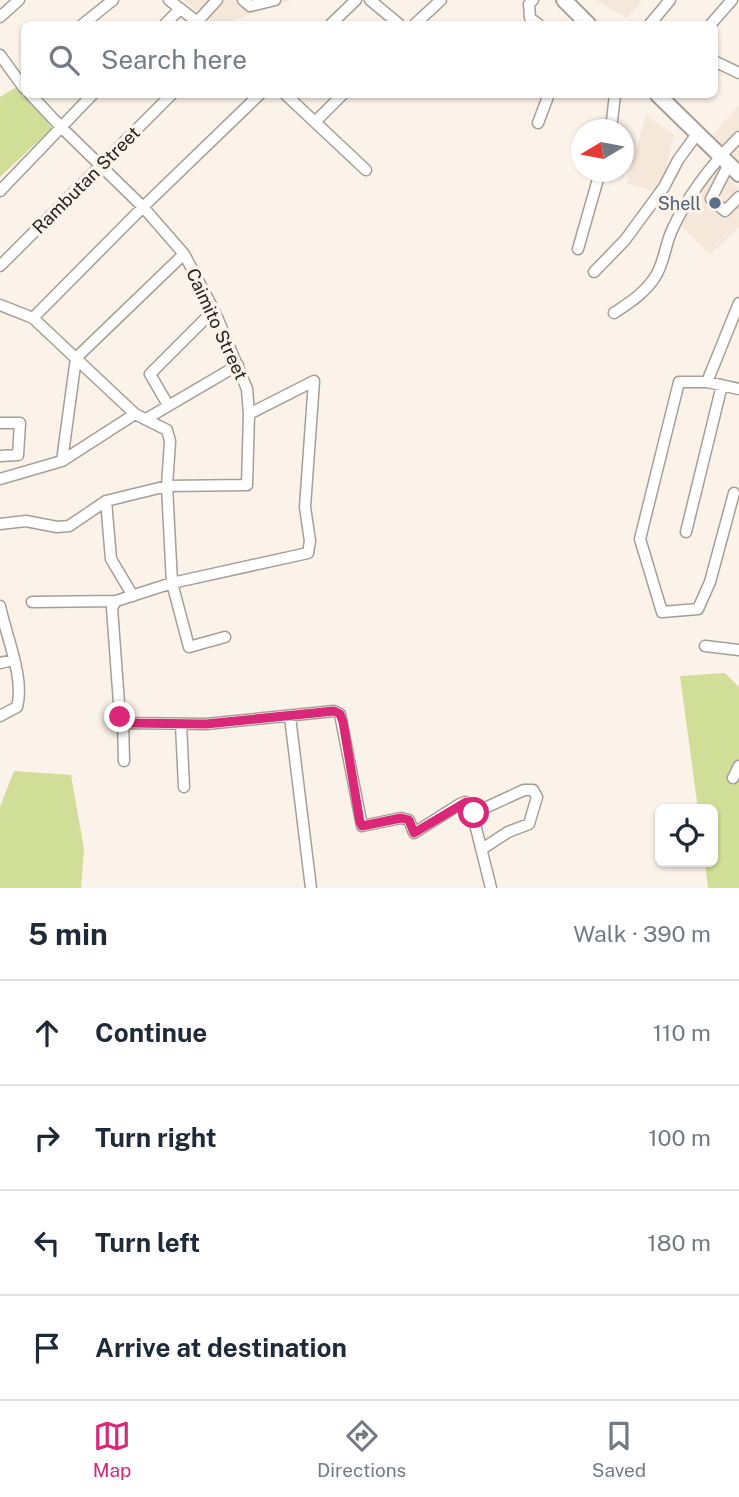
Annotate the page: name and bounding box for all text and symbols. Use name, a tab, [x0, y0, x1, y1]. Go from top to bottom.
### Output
search box	[21, 21, 718, 98]
icon: search	[45, 41, 83, 79]
text: Search here	[101, 44, 247, 75]
north arrow	[571, 119, 634, 182]
street label: Rambutan Street	[28, 122, 144, 238]
place label: Shell	[658, 193, 701, 214]
marker: Shell	[707, 195, 723, 211]
street label: Caimito Street	[182, 265, 252, 383]
route end	[104, 701, 135, 732]
route start	[458, 797, 489, 828]
map controls	[655, 804, 718, 867]
button: locate	[655, 804, 718, 867]
text: 5 min	[28, 916, 108, 952]
text: Walk · 390 m	[573, 920, 711, 947]
icon: ahead	[28, 1014, 66, 1052]
text: Continue	[95, 1017, 207, 1048]
text: 110 m	[653, 1019, 711, 1046]
icon: right	[28, 1119, 66, 1157]
text: Turn right	[95, 1122, 217, 1153]
text: 100 m	[648, 1124, 711, 1151]
icon: left	[28, 1224, 66, 1262]
text: Turn left	[95, 1227, 200, 1258]
text: 180 m	[647, 1229, 711, 1256]
icon: arrive	[28, 1329, 66, 1367]
text: Arrive at destination	[95, 1332, 347, 1363]
tab: Map	[93, 1417, 131, 1481]
tab: Directions	[317, 1417, 406, 1481]
tab: Saved	[592, 1417, 646, 1481]

